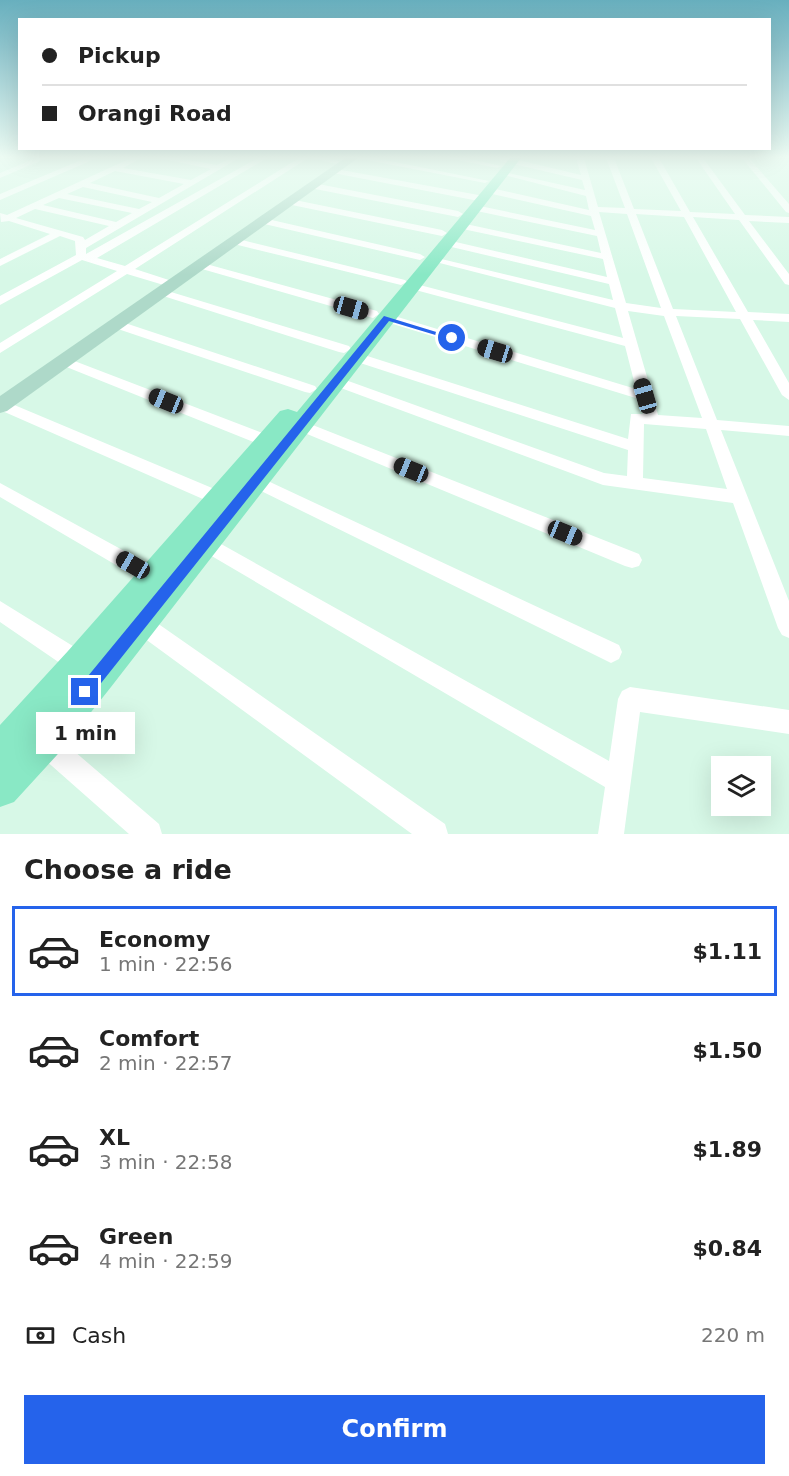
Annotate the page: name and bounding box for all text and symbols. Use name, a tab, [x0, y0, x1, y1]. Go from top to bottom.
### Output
text: Pickup	[78, 43, 161, 68]
text: Orangi Road	[78, 101, 232, 126]
car	[331, 294, 371, 322]
route start	[438, 324, 465, 351]
car	[475, 337, 515, 365]
car	[631, 376, 659, 416]
car	[146, 386, 186, 416]
car	[391, 455, 431, 485]
car	[545, 518, 585, 548]
car	[113, 548, 153, 582]
route end	[71, 678, 98, 705]
callout: 1 min	[36, 713, 134, 755]
text: 1 min	[54, 721, 117, 745]
map controls	[711, 756, 771, 816]
button: layers	[711, 756, 771, 816]
text: Choose a ride	[24, 854, 232, 885]
icon: car	[27, 924, 81, 978]
text: Economy	[99, 927, 210, 952]
text: $1.11	[692, 939, 762, 964]
text: 1 min · 22:56	[99, 952, 233, 976]
icon: car	[27, 1023, 81, 1077]
text: Comfort	[99, 1026, 199, 1051]
text: $1.50	[692, 1038, 762, 1063]
text: 2 min · 22:57	[99, 1051, 233, 1075]
icon: car	[27, 1122, 81, 1176]
text: XL	[99, 1125, 130, 1150]
text: $1.89	[692, 1137, 762, 1162]
text: 3 min · 22:58	[99, 1150, 233, 1174]
icon: car	[27, 1221, 81, 1275]
text: Green	[99, 1224, 173, 1249]
text: $0.84	[692, 1236, 762, 1261]
text: 4 min · 22:59	[99, 1249, 233, 1273]
icon: cash	[24, 1319, 57, 1352]
text: Cash	[72, 1323, 126, 1348]
text: 220 m	[701, 1323, 765, 1347]
button: Confirm	[24, 1395, 765, 1464]

